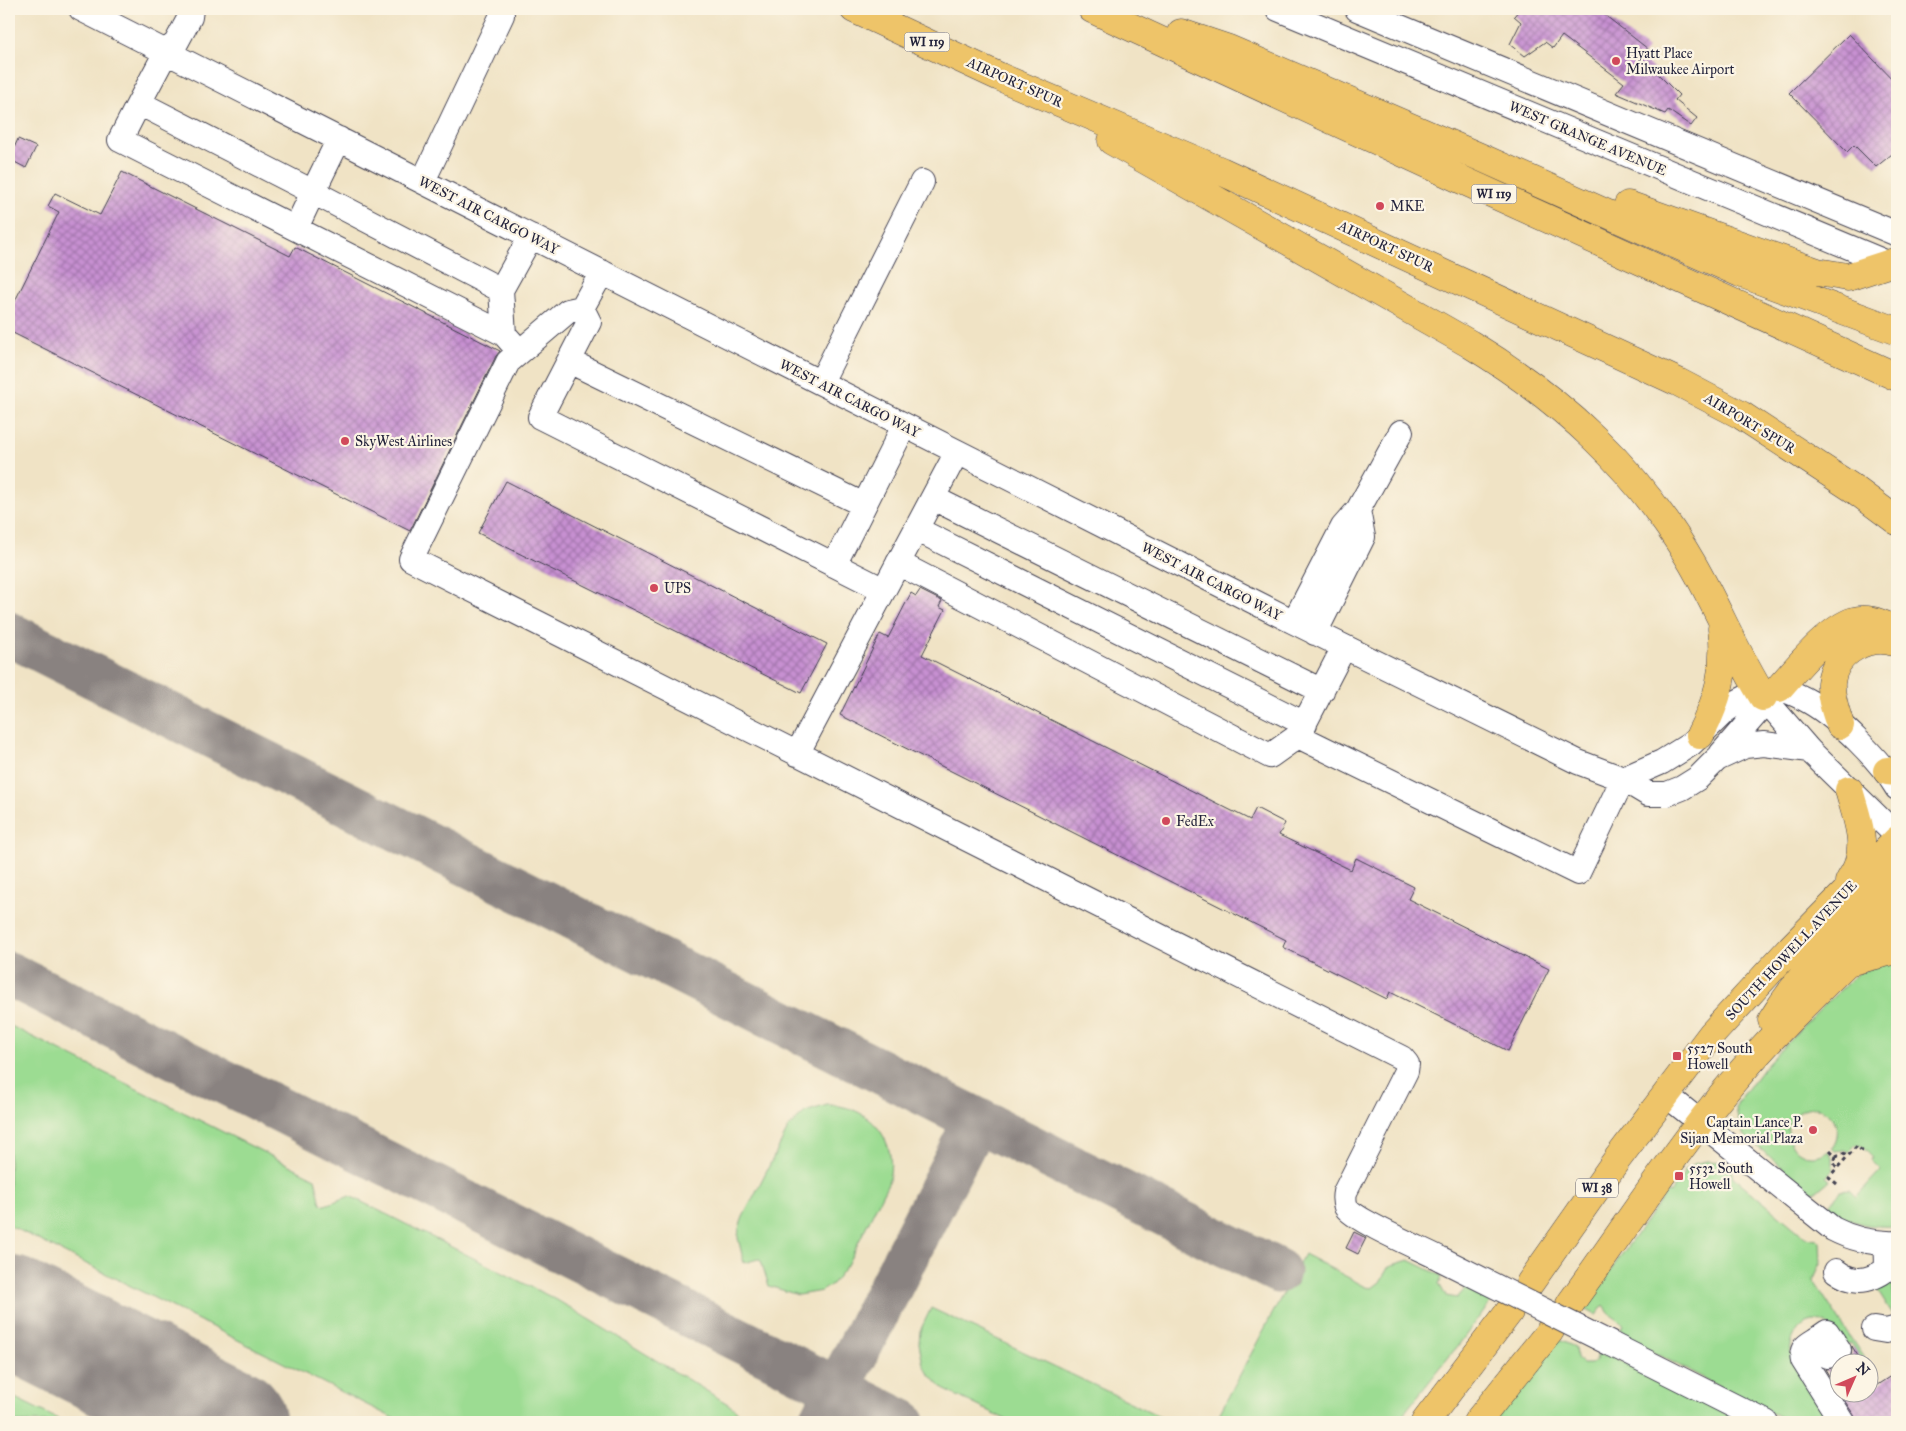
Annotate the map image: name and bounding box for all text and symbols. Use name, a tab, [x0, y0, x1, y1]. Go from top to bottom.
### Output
road number: WI 119	[904, 32, 950, 52]
place label: Hyatt Place Milwaukee Airport	[1626, 45, 1734, 78]
street label: AIRPORT SPUR	[963, 53, 1066, 112]
marker: Hyatt Place Milwaukee Airport	[1610, 55, 1622, 67]
street label: WEST GRANGE AVENUE	[1506, 98, 1669, 179]
street label: WEST AIR CARGO WAY	[416, 173, 563, 259]
road number: WI 119	[1472, 184, 1516, 203]
place label: MKE	[1390, 198, 1424, 215]
marker: MKE	[1374, 200, 1386, 212]
street label: AIRPORT SPUR	[1335, 217, 1437, 276]
street label: WEST AIR CARGO WAY	[777, 356, 924, 442]
street label: AIRPORT SPUR	[1700, 389, 1799, 458]
place label: SkyWest Airlines	[355, 433, 452, 450]
marker: SkyWest Airlines	[339, 435, 351, 447]
street label: WEST AIR CARGO WAY	[1139, 539, 1286, 625]
place label: UPS	[664, 580, 691, 597]
marker: UPS	[648, 582, 660, 594]
place label: FedEx	[1176, 813, 1215, 830]
marker: FedEx	[1160, 815, 1172, 827]
street label: SOUTH HOWELL AVENUE	[1722, 877, 1861, 1024]
place label: 5527 South Howell	[1687, 1040, 1753, 1073]
marker: 5527 South Howell	[1671, 1050, 1683, 1062]
place label: Captain Lance P. Sijan Memorial Plaza	[1680, 1114, 1803, 1147]
marker: Captain Lance P. Sijan Memorial Plaza	[1807, 1124, 1819, 1136]
place label: 5532 South Howell	[1689, 1160, 1753, 1193]
marker: 5532 South Howell	[1673, 1170, 1685, 1182]
road number: WI 38	[1576, 1178, 1618, 1198]
north arrow	[1828, 1354, 1878, 1404]
text: N	[1853, 1359, 1873, 1379]

